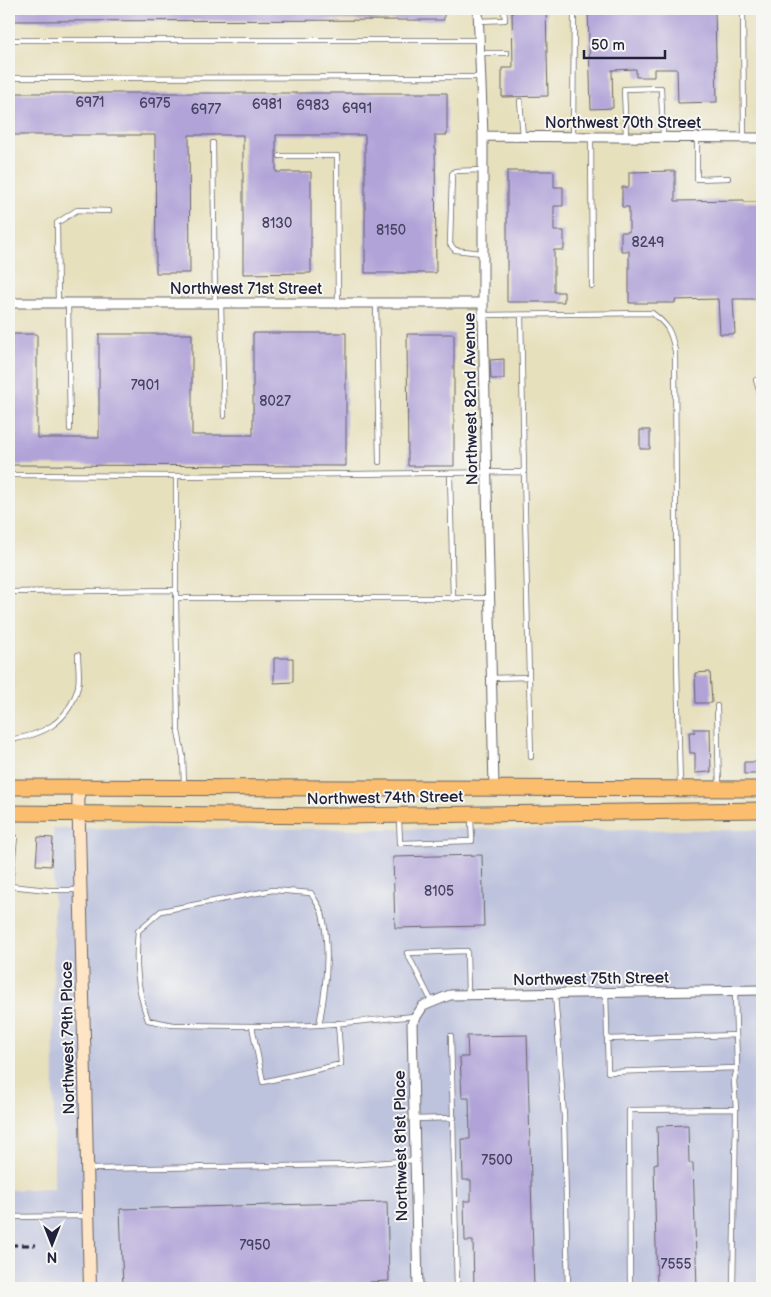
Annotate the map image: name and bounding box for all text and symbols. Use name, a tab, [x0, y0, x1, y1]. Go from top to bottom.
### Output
scale bar	[584, 28, 665, 60]
text: 50 m	[591, 36, 625, 55]
house number: 6971	[76, 94, 104, 111]
house number: 6975	[139, 95, 171, 112]
house number: 6981	[252, 96, 282, 113]
house number: 6983	[296, 97, 330, 114]
house number: 6991	[342, 100, 372, 117]
house number: 6977	[191, 101, 221, 118]
street label: Northwest 70th Street	[545, 114, 701, 133]
house number: 8130	[262, 215, 292, 232]
house number: 8150	[376, 222, 406, 239]
house number: 8249	[632, 234, 664, 251]
street label: Northwest 71st Street	[170, 280, 322, 299]
street label: Northwest 82nd Avenue	[460, 312, 483, 486]
house number: 7901	[131, 377, 159, 394]
house number: 8027	[259, 393, 291, 410]
street label: Northwest 74th Street	[306, 788, 464, 809]
house number: 8105	[424, 883, 454, 900]
street label: Northwest 79th Place	[58, 961, 79, 1115]
street label: Northwest 75th Street	[513, 969, 669, 990]
street label: Northwest 81st Place	[391, 1070, 412, 1222]
house number: 7500	[481, 1152, 513, 1169]
north arrow	[28, 1220, 78, 1270]
house number: 7950	[239, 1237, 271, 1254]
text: N	[47, 1248, 57, 1265]
house number: 7555	[661, 1256, 691, 1273]

